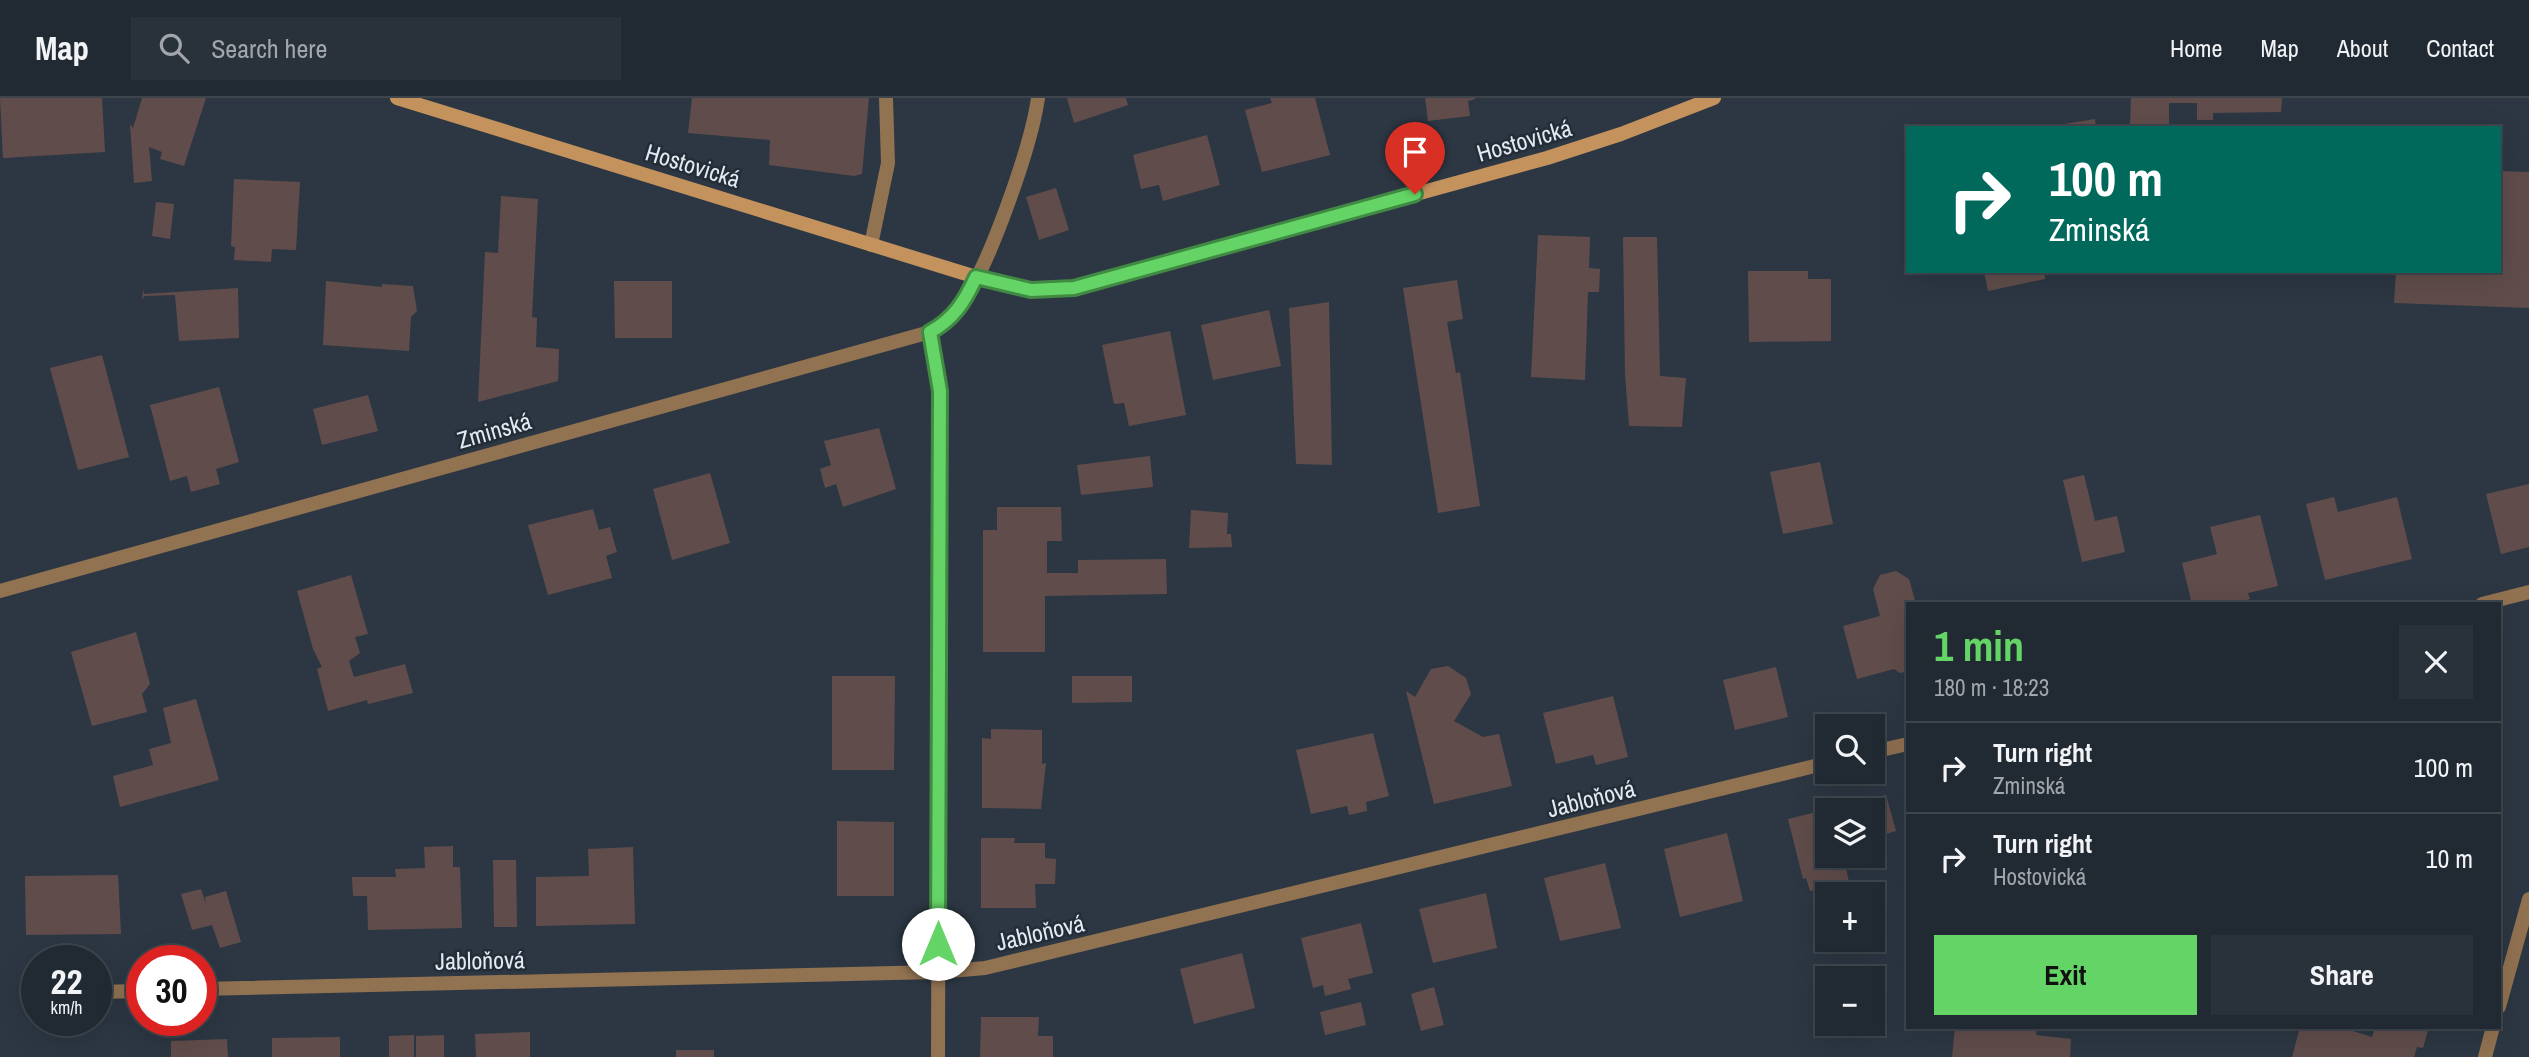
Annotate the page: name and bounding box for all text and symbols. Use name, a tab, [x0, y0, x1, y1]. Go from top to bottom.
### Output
search box	[131, 17, 621, 80]
text: Map	[35, 26, 89, 70]
icon: search	[155, 29, 193, 67]
text: Search here	[211, 31, 327, 66]
text: Home	[2170, 32, 2222, 64]
text: Map	[2260, 32, 2299, 64]
text: About	[2337, 32, 2388, 64]
text: Contact	[2426, 32, 2494, 64]
street label: Hostovická	[1473, 111, 1575, 169]
pin	[1385, 122, 1445, 194]
icon: arrive	[1396, 133, 1434, 171]
street label: Hostovická	[642, 135, 744, 195]
text: 100 m	[2049, 145, 2163, 211]
icon: right	[1934, 154, 2025, 245]
text: Zminská	[2049, 208, 2150, 251]
street label: Zminská	[453, 404, 535, 456]
text: 1 min	[1934, 618, 2024, 674]
button: close	[2399, 625, 2473, 699]
text: 180 m · 18:23	[1934, 672, 2049, 703]
map controls	[1815, 714, 1885, 1036]
button: search	[1815, 714, 1885, 784]
text: Turn right	[1993, 735, 2092, 770]
icon: right	[1934, 749, 1972, 787]
text: 100 m	[2414, 750, 2473, 785]
text: Zminská	[1993, 770, 2065, 801]
street label: Jabloňová	[1544, 772, 1638, 824]
button: layers	[1815, 798, 1885, 868]
text: Turn right	[1993, 826, 2092, 861]
icon: right	[1934, 840, 1972, 878]
text: 10 m	[2426, 841, 2473, 876]
text: Hostovická	[1993, 861, 2086, 892]
button: +	[1815, 882, 1885, 952]
street label: Jabloňová	[993, 906, 1087, 958]
position arrow	[901, 907, 975, 981]
button: Exit	[1934, 935, 2197, 1015]
button: Share	[2211, 935, 2473, 1015]
street label: Jabloňová	[435, 943, 525, 977]
speed limit sign: 30	[126, 945, 217, 1036]
text: 22	[51, 958, 82, 1005]
button: −	[1815, 966, 1885, 1036]
text: km/h	[51, 995, 83, 1020]

